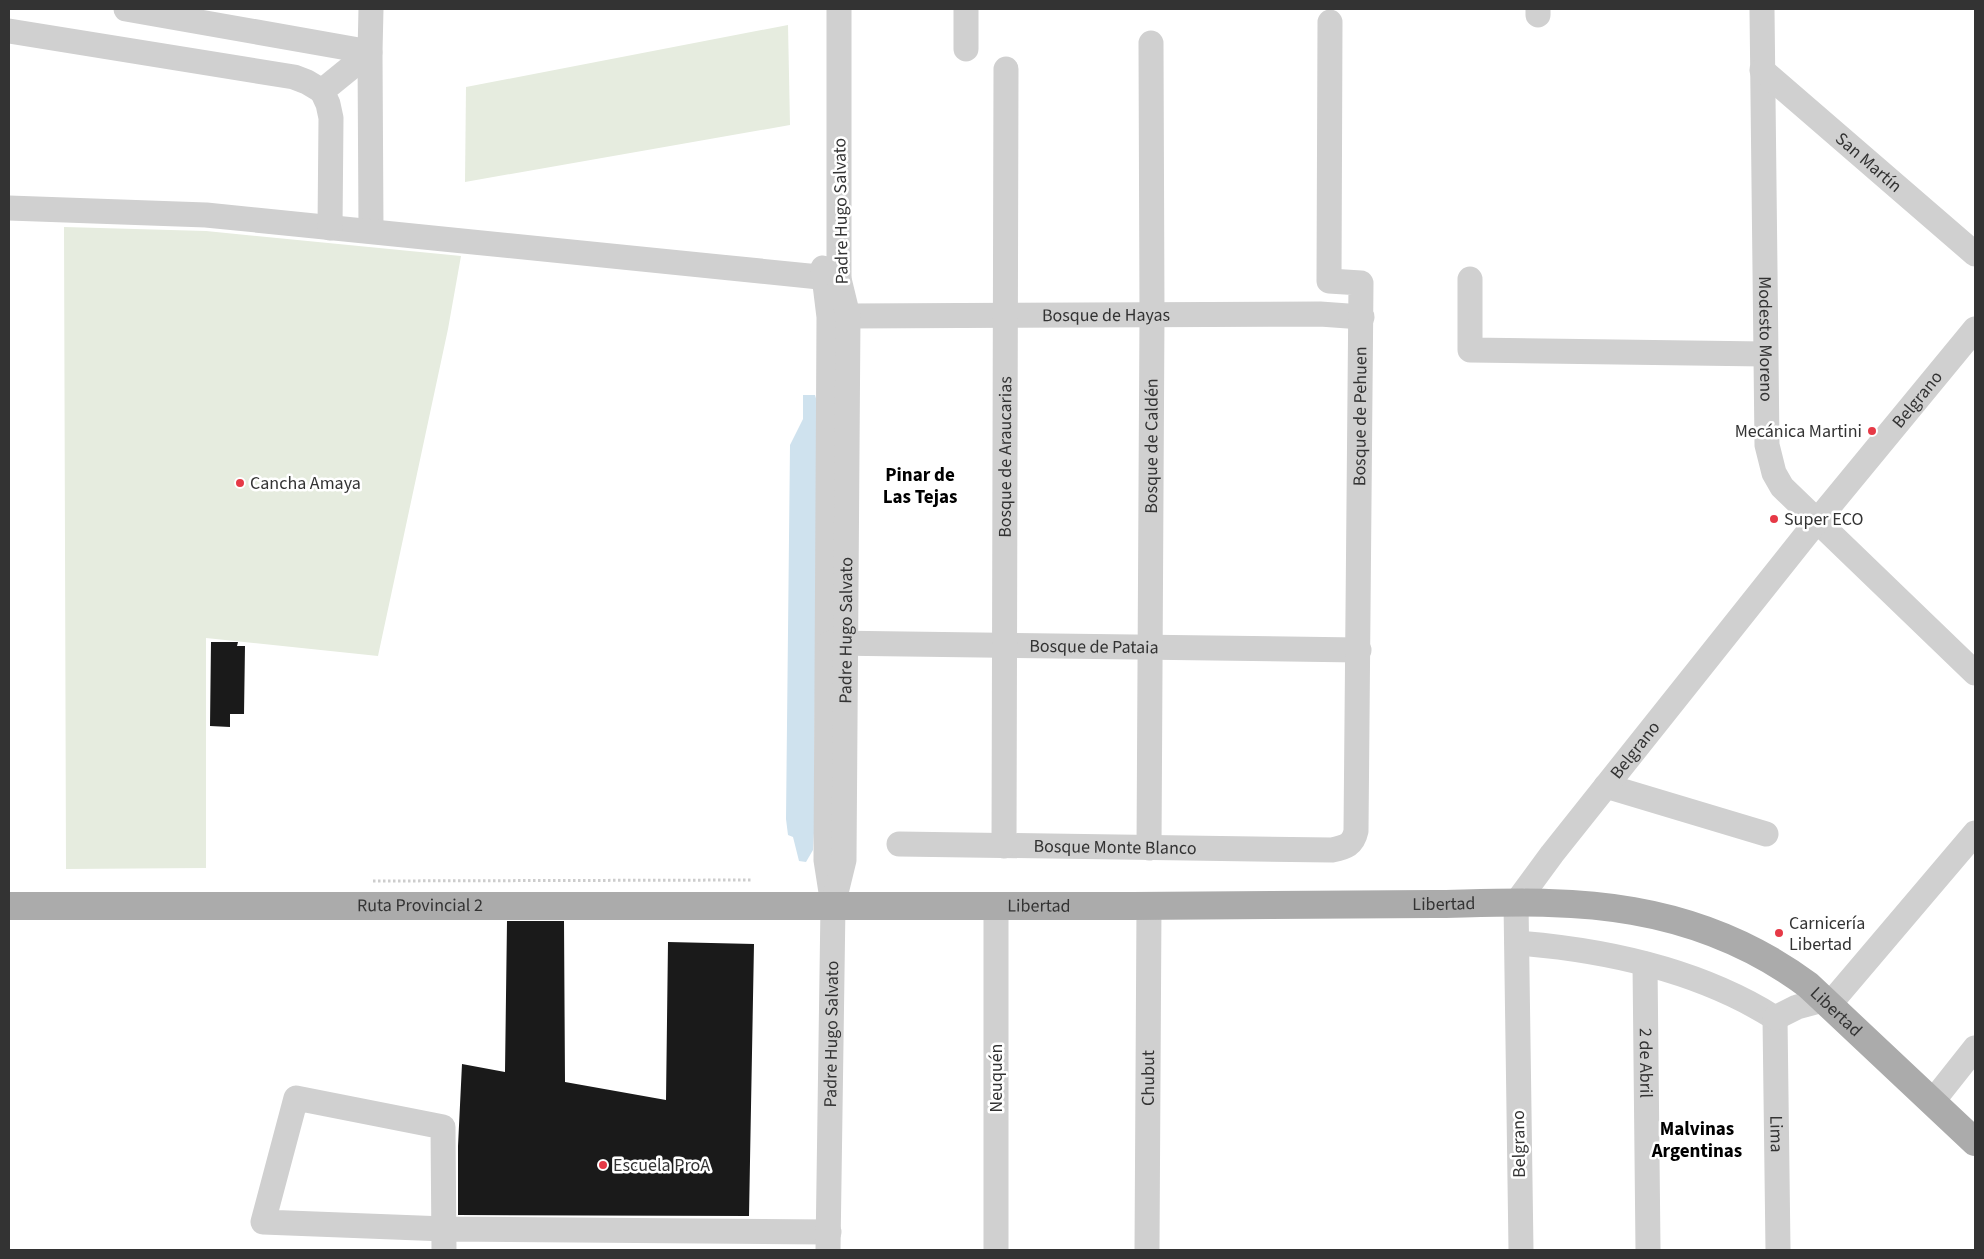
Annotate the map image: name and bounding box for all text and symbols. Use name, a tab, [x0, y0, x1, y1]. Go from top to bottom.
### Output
street label: San Martín	[1830, 126, 1908, 198]
street label: Padre Hugo Salvato	[827, 138, 855, 284]
street label: Modesto Moreno	[1753, 276, 1779, 402]
street label: Bosque de Hayas	[1042, 302, 1170, 328]
street label: Bosque de Pehuen	[1347, 346, 1373, 486]
street label: Belgrano	[1886, 365, 1948, 433]
street label: Bosque de Araucarias	[992, 376, 1018, 538]
street label: Bosque de Caldén	[1138, 378, 1164, 514]
place label: Mecánica Martini	[1735, 419, 1862, 444]
marker: Mecánica Martini	[1866, 425, 1878, 437]
district label: Pinar de Las Tejas	[883, 462, 957, 511]
place label: Cancha Amaya	[250, 471, 361, 496]
marker: Cancha Amaya	[234, 477, 246, 489]
place label: Super ECO	[1784, 507, 1863, 532]
marker: Super ECO	[1768, 513, 1780, 525]
street label: Padre Hugo Salvato	[833, 557, 859, 704]
street label: Bosque de Pataia	[1029, 633, 1159, 660]
street label: Belgrano	[1604, 716, 1666, 784]
street label: Bosque Monte Blanco	[1033, 833, 1197, 861]
street label: Libertad	[1412, 891, 1476, 917]
street label: Ruta Provincial 2	[357, 892, 483, 918]
street label: Libertad	[1007, 893, 1071, 918]
place label: Carnicería Libertad	[1789, 911, 1865, 957]
marker: Carnicería Libertad	[1773, 927, 1785, 939]
street label: Padre Hugo Salvato	[818, 961, 845, 1108]
street label: Libertad	[1805, 981, 1868, 1042]
street label: 2 de Abril	[1633, 1028, 1659, 1098]
street label: Neuquén	[984, 1044, 1009, 1112]
street label: Chubut	[1135, 1050, 1161, 1106]
street label: Belgrano	[1506, 1110, 1532, 1178]
street label: Lima	[1764, 1115, 1789, 1153]
district label: Malvinas Argentinas	[1651, 1116, 1742, 1165]
place label: Escuela ProA	[613, 1153, 710, 1178]
marker: Escuela ProA	[597, 1159, 609, 1171]

